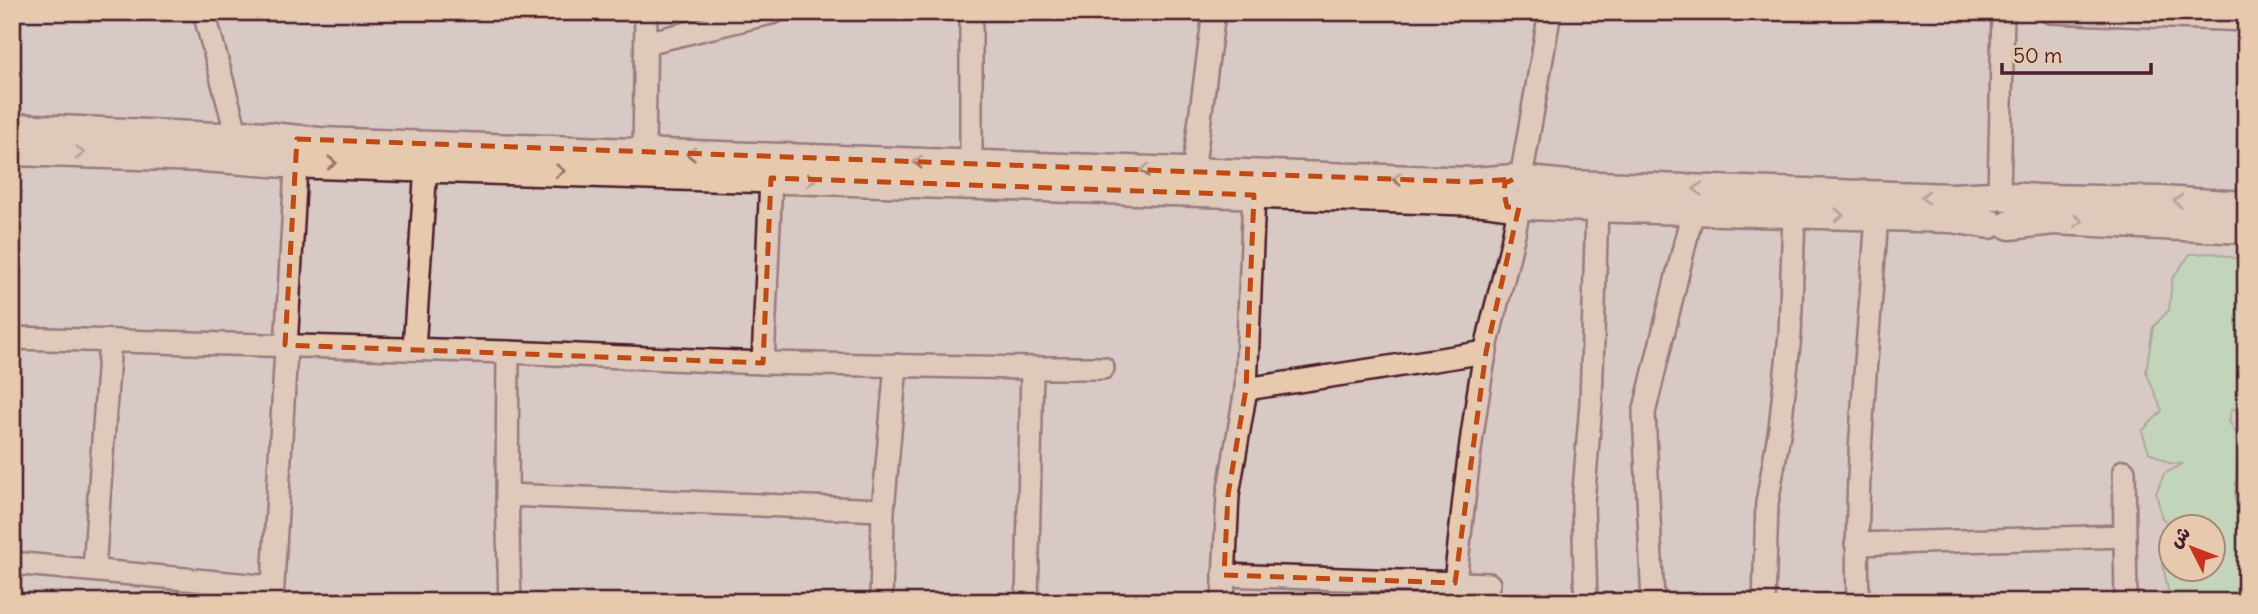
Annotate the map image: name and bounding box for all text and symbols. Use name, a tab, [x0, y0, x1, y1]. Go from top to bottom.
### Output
scale bar	[2002, 32, 2151, 76]
text: 50 m	[2013, 42, 2062, 69]
one-way arrow	[76, 145, 86, 161]
one-way arrow	[685, 147, 696, 162]
one-way arrow	[912, 154, 923, 169]
one-way arrow	[327, 156, 338, 171]
one-way arrow	[1140, 162, 1151, 177]
one-way arrow	[555, 163, 565, 179]
one-way arrow	[1392, 171, 1402, 187]
one-way arrow	[806, 172, 817, 187]
one-way arrow	[1692, 182, 1703, 197]
one-way arrow	[1920, 190, 1931, 205]
one-way arrow	[2172, 194, 2183, 209]
one-way arrow	[1834, 207, 1844, 223]
one-way arrow	[2073, 213, 2084, 229]
north arrow	[2156, 512, 2226, 582]
text: ش	[2163, 521, 2195, 552]

